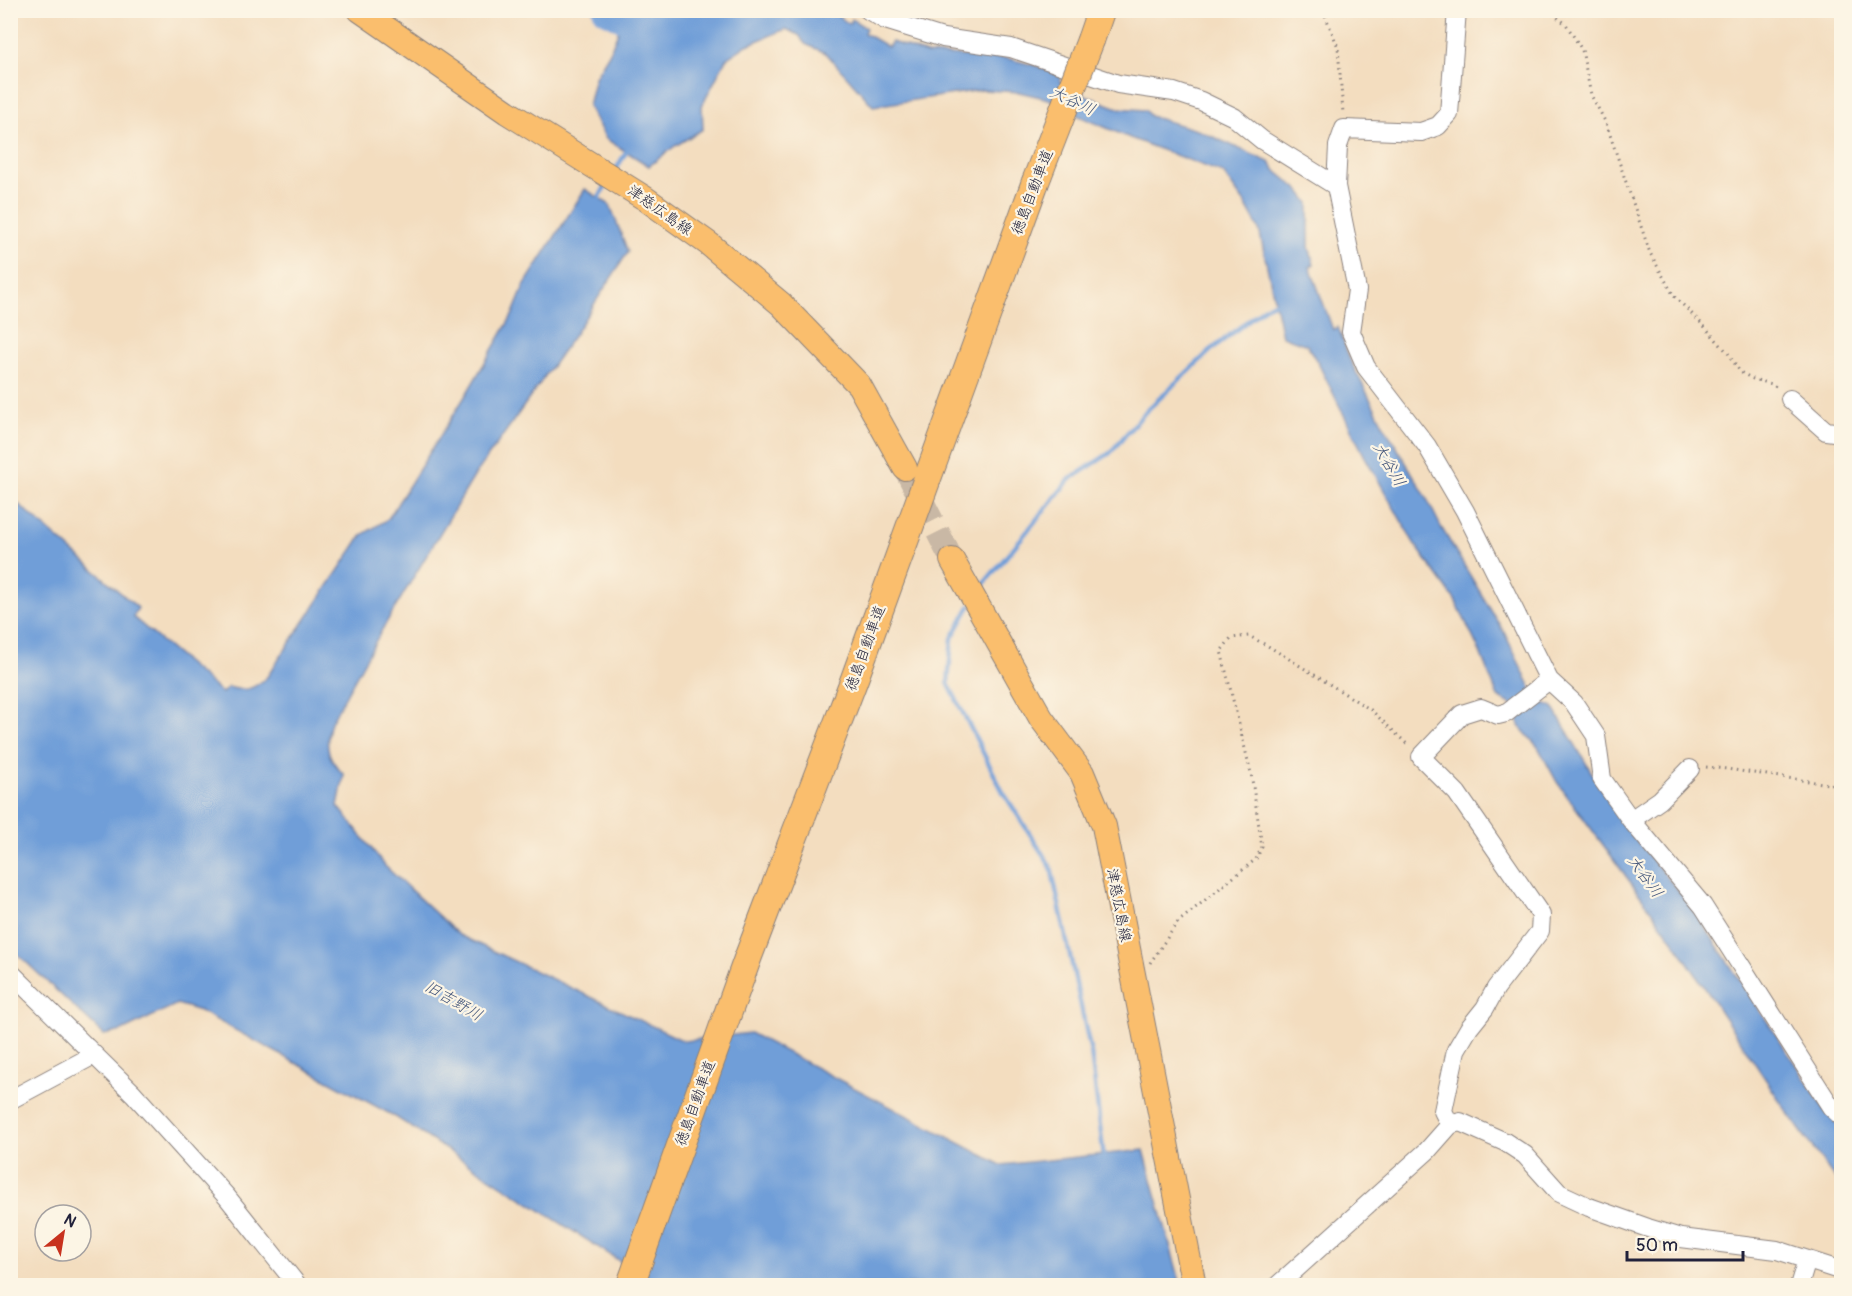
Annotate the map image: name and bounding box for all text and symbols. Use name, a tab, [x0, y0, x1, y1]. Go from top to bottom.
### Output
water label: 大谷川	[1047, 82, 1099, 120]
street label: 徳島自動車道	[1007, 147, 1057, 238]
street label: 津慈広島線	[624, 181, 696, 240]
water label: 大谷川	[1368, 439, 1410, 490]
street label: 徳島自動車道	[841, 603, 890, 694]
water label: 大谷川	[1623, 851, 1667, 902]
street label: 津慈広島線	[1102, 866, 1135, 944]
water label: 旧吉野川	[421, 976, 486, 1026]
street label: 徳島自動車道	[671, 1058, 720, 1149]
north arrow	[33, 1203, 93, 1263]
text: N	[60, 1210, 80, 1232]
scale bar	[1627, 1224, 1742, 1262]
text: 50 m	[1636, 1234, 1678, 1257]

